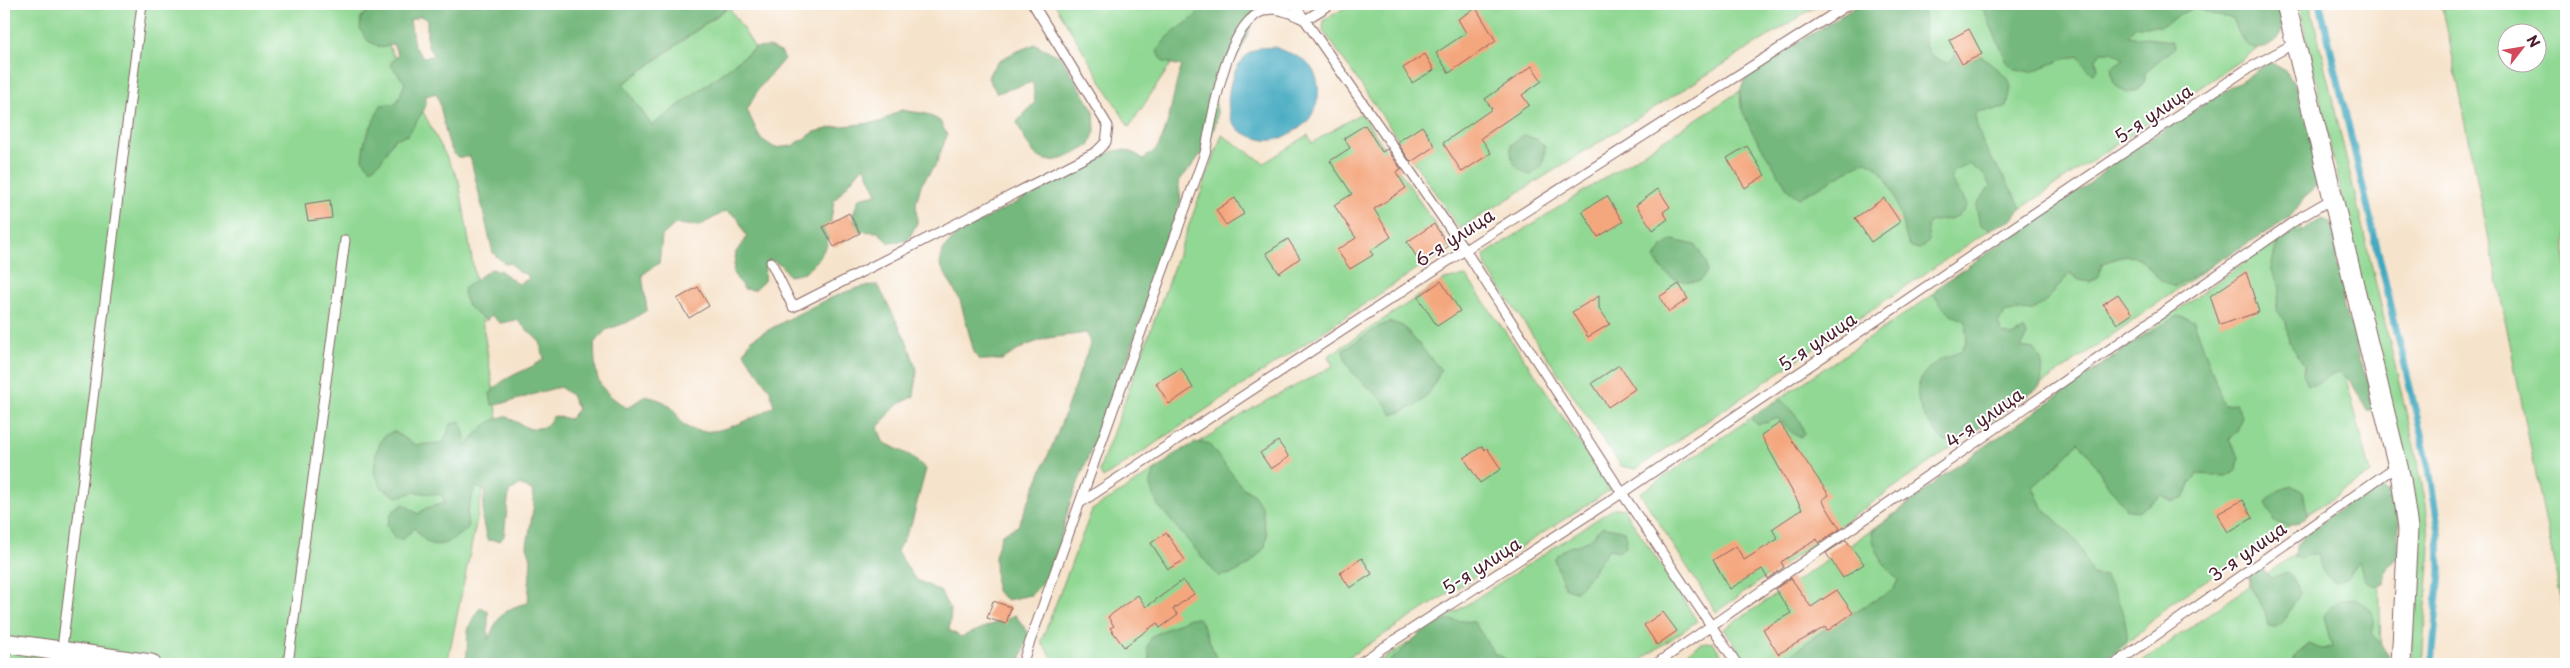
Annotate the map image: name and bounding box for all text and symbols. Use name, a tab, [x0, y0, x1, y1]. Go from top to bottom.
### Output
north arrow	[2498, 22, 2548, 72]
text: N	[2522, 31, 2545, 51]
street label: 5-я улица	[2108, 76, 2198, 149]
street label: 6-я улица	[1409, 201, 1500, 273]
street label: 5-я улица	[1772, 304, 1862, 377]
street label: 4-я улица	[1940, 380, 2029, 454]
street label: 3-я улица	[2203, 514, 2292, 588]
street label: 5-я улица	[1436, 529, 1526, 601]

